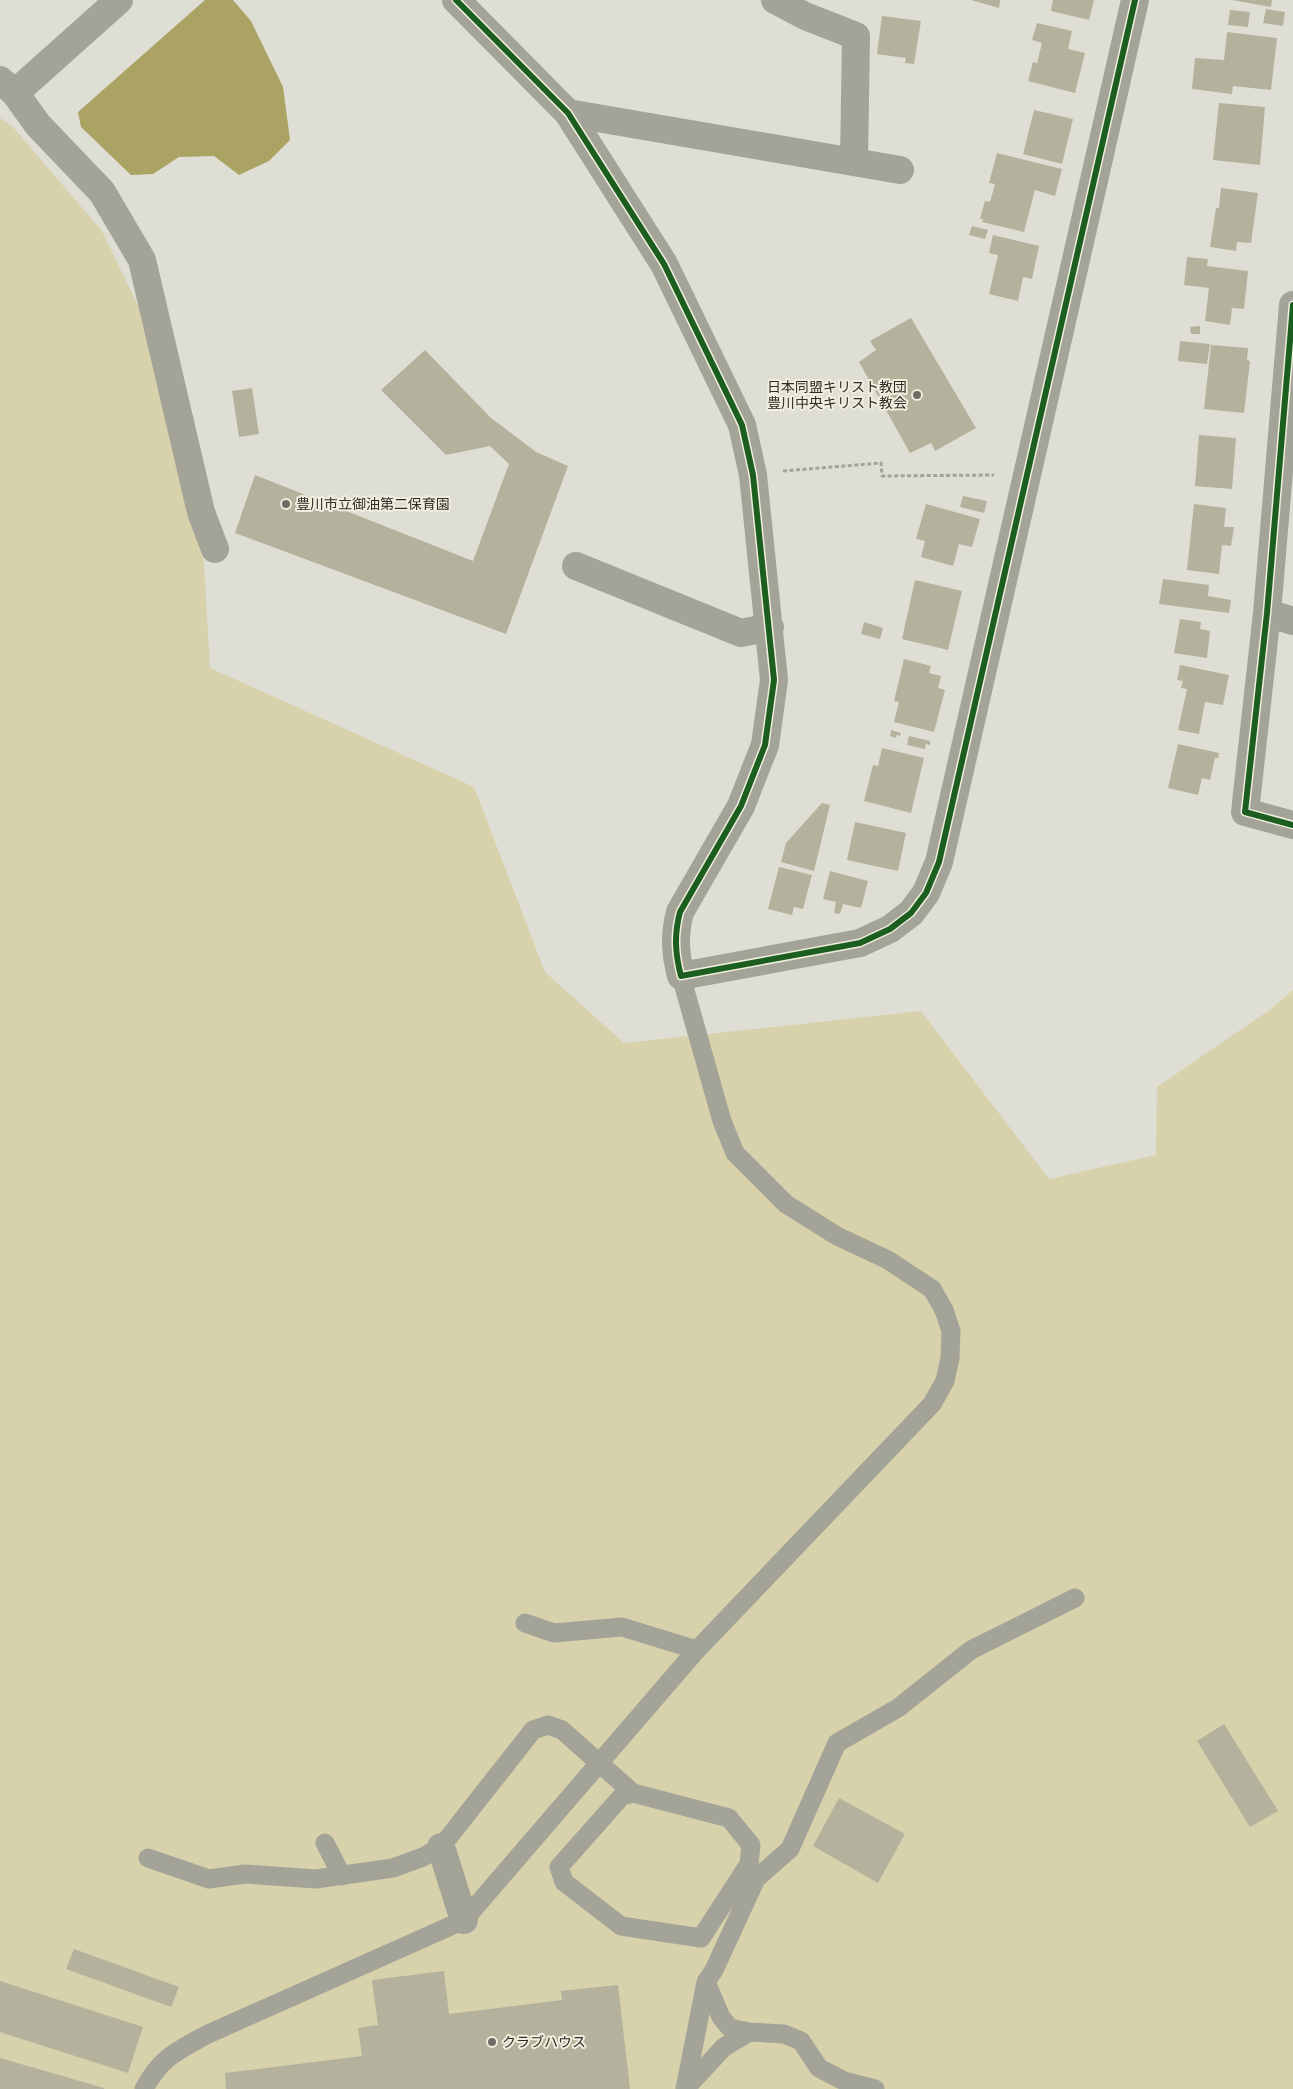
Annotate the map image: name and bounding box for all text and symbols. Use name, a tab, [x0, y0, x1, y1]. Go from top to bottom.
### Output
place label: 日本同盟キリスト教団 豊川中央キリスト教会	[767, 377, 907, 413]
marker: 日本同盟キリスト教団 豊川中央キリスト教会	[911, 389, 923, 401]
place label: 豊川市立御油第二保育園	[296, 494, 450, 514]
marker: 豊川市立御油第二保育園	[280, 498, 292, 510]
place label: クラブハウス	[502, 2032, 586, 2052]
marker: クラブハウス	[486, 2036, 498, 2048]

